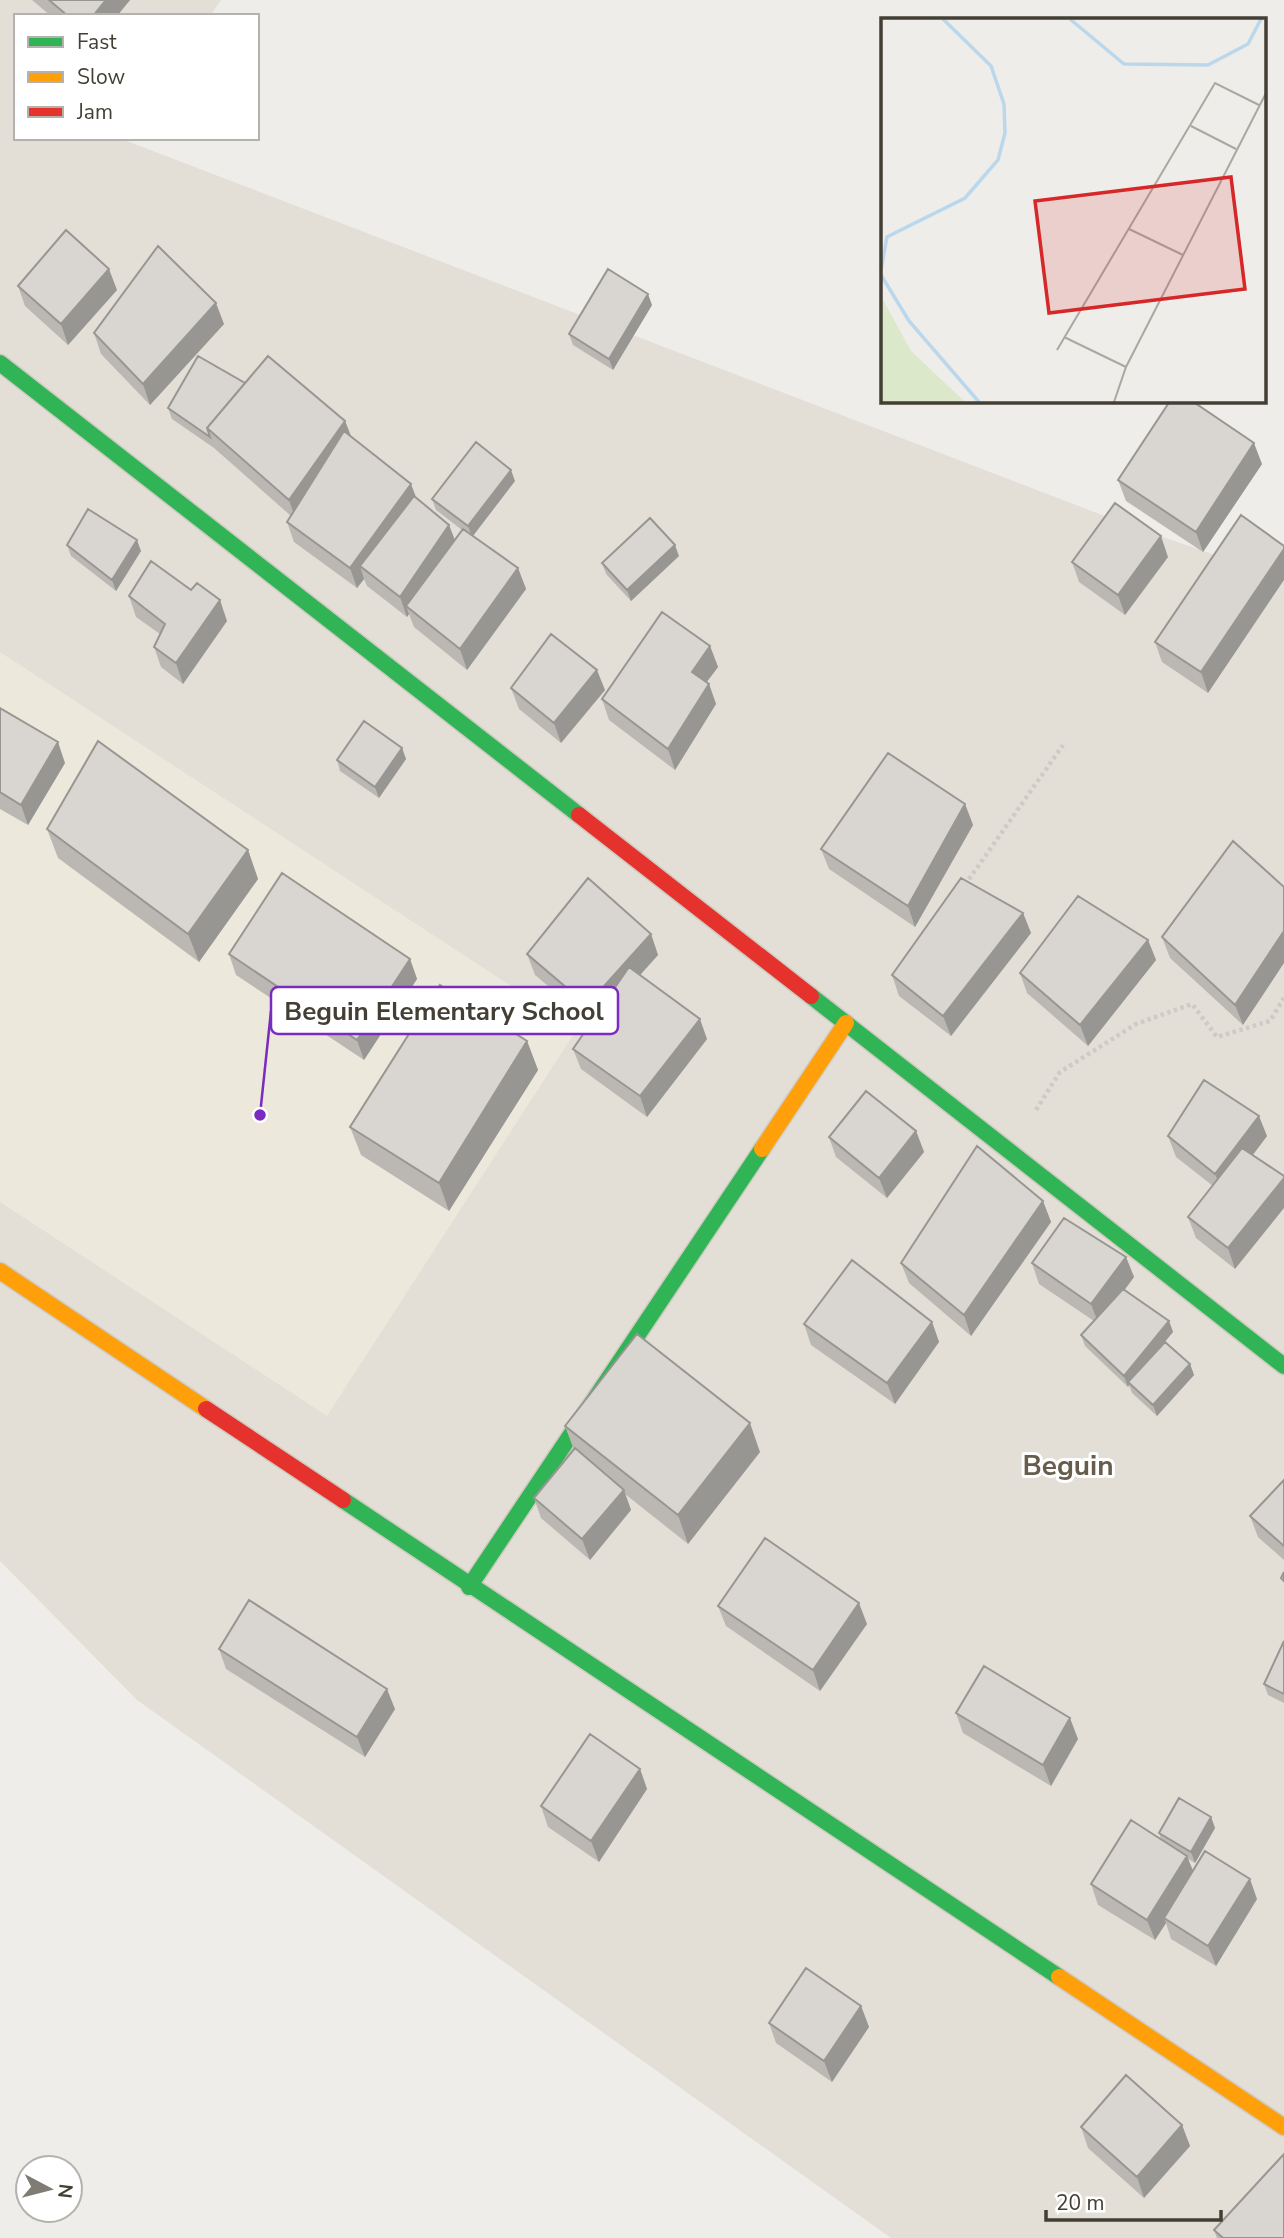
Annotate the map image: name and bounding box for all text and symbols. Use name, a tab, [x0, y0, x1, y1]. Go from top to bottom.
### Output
legend	[14, 14, 259, 140]
inset map	[881, 18, 1266, 402]
text: Fast	[77, 28, 117, 56]
text: Slow	[77, 63, 126, 91]
text: Jam	[76, 98, 113, 126]
callout: Beguin Elementary School	[271, 987, 618, 1034]
text: Beguin Elementary School	[284, 994, 604, 1029]
district label: Beguin	[1022, 1447, 1114, 1485]
north arrow	[14, 2154, 84, 2224]
scale bar	[1046, 2178, 1221, 2222]
text: N	[51, 2182, 79, 2200]
text: 20 m	[1056, 2189, 1105, 2217]

